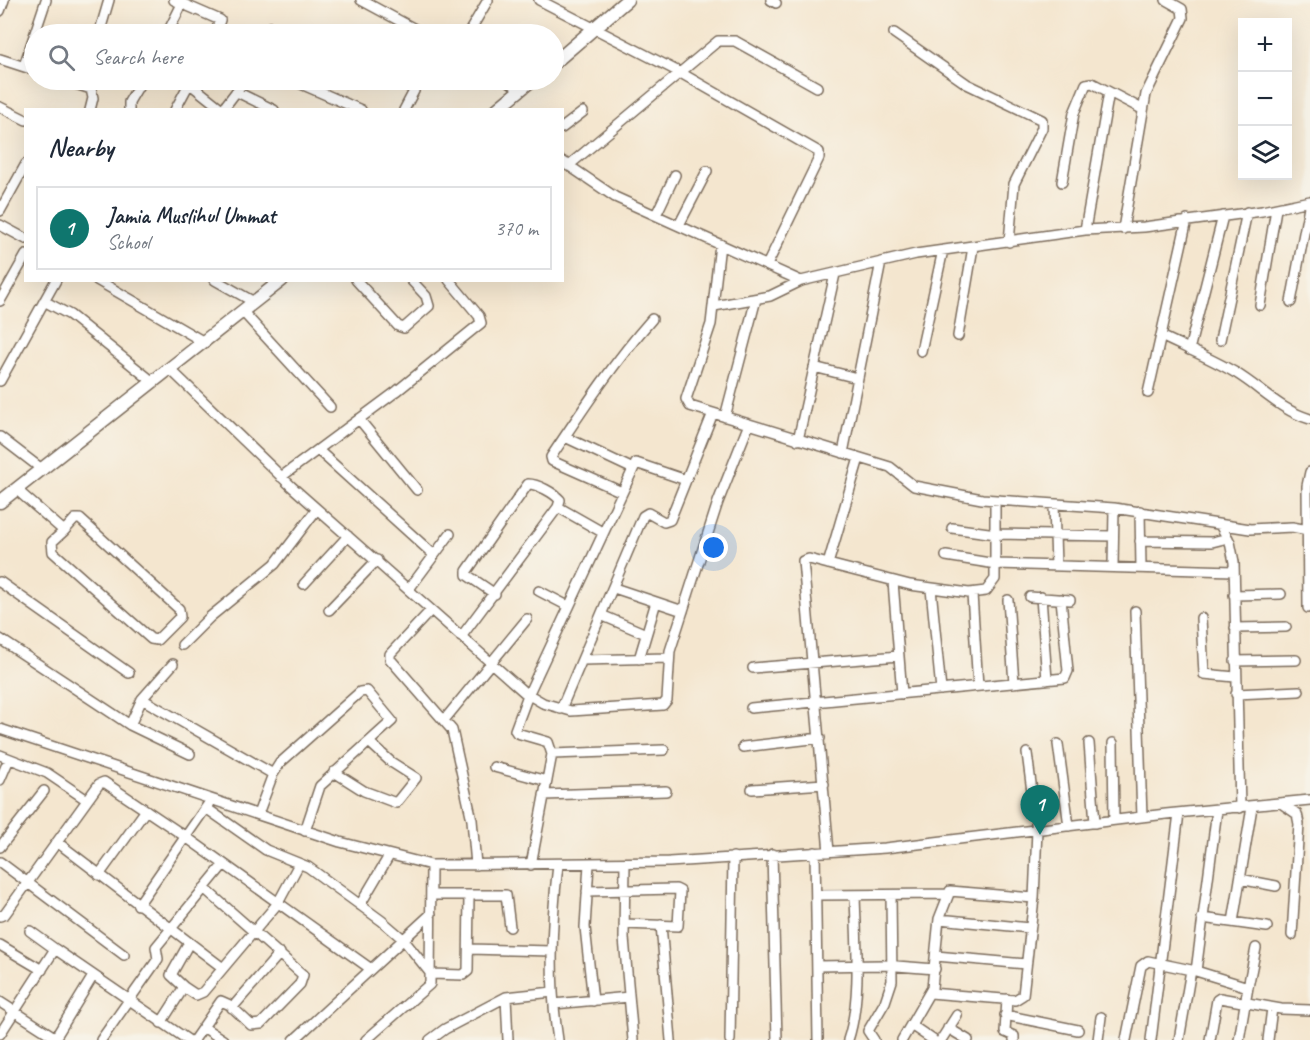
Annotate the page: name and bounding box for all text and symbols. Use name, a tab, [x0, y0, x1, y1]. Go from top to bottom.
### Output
map controls	[1238, 18, 1292, 180]
button: +	[1238, 18, 1292, 72]
search box	[24, 24, 564, 90]
icon: search	[45, 41, 78, 74]
text: Search here	[93, 43, 183, 71]
button: −	[1238, 72, 1292, 126]
button: layers	[1238, 126, 1292, 180]
text: Nearby	[48, 131, 113, 164]
text: Jamia Muslihul Ummat	[107, 202, 276, 230]
text: 1	[65, 216, 74, 241]
text: 370 m	[495, 216, 538, 241]
text: School	[107, 230, 150, 255]
your location	[699, 533, 728, 562]
pin: 1	[1020, 786, 1060, 835]

